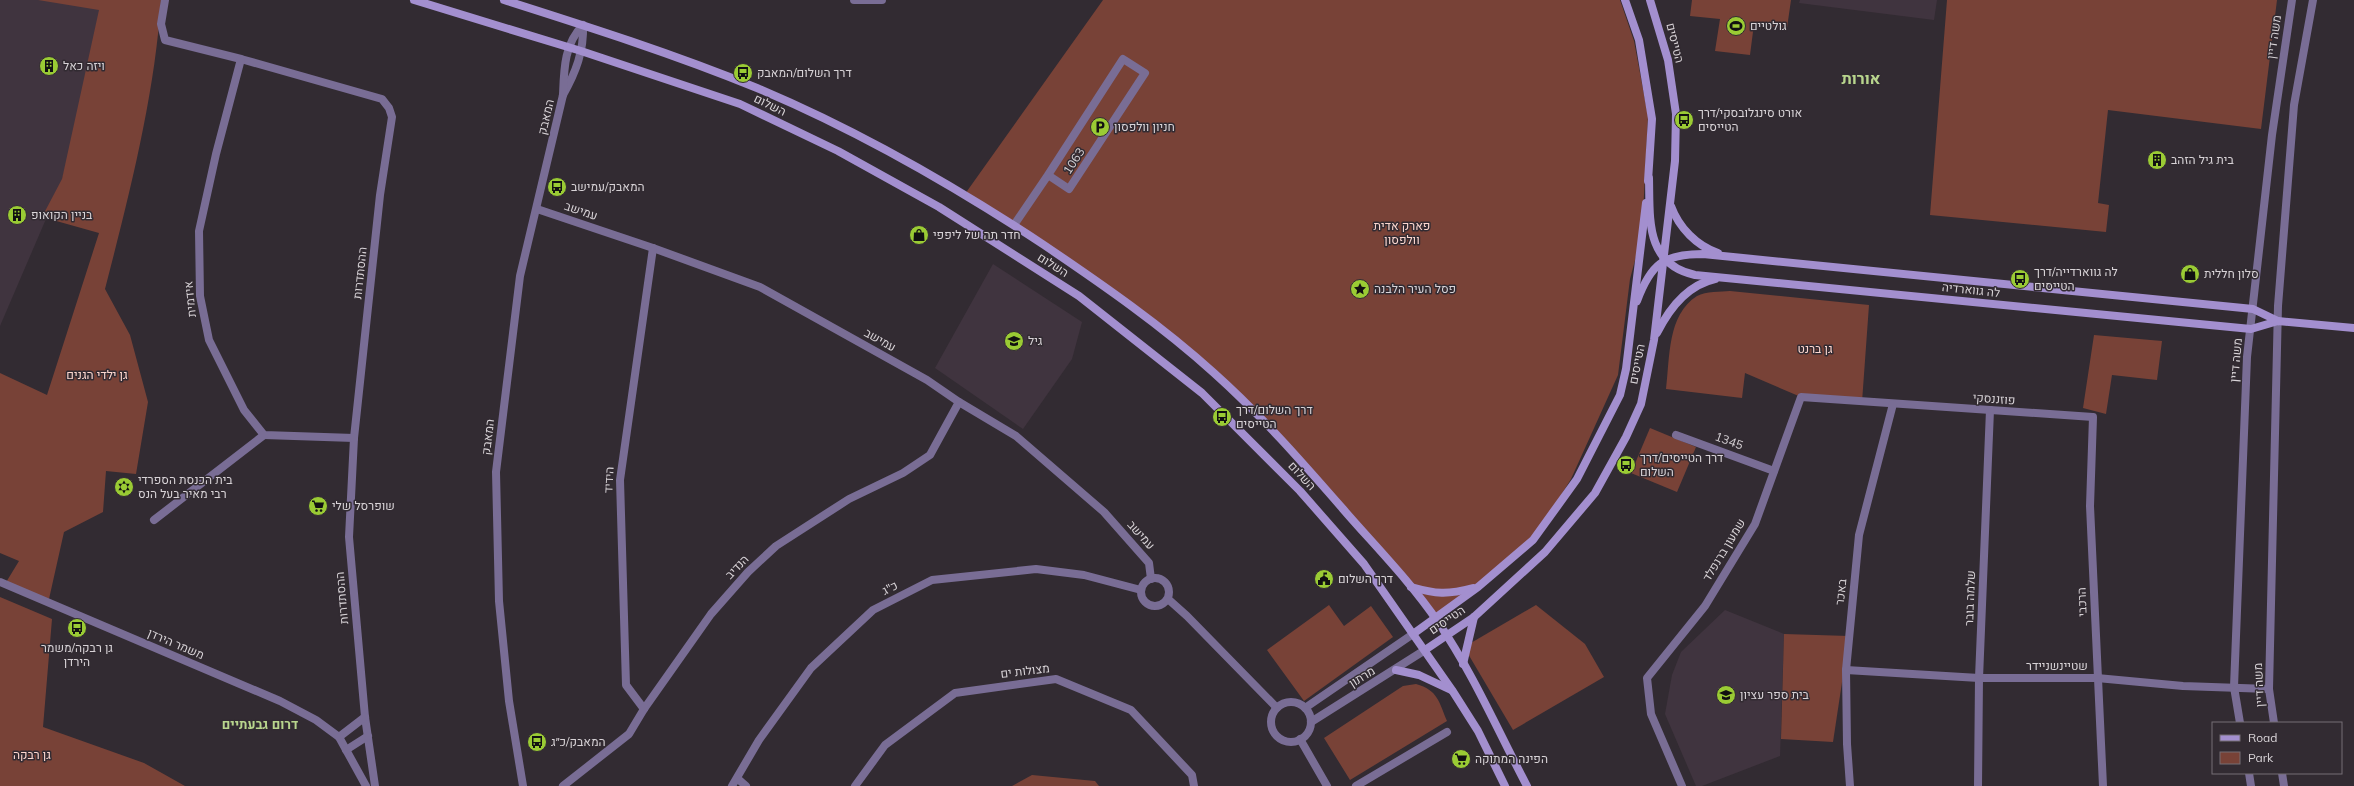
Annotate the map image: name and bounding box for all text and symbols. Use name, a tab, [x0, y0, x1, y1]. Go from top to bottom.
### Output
street label: משה דיין	[2263, 14, 2284, 60]
sports icon: גולטיים	[1725, 15, 1747, 37]
place label: גולטיים	[1750, 18, 1787, 33]
street label: הטייסים	[1663, 21, 1688, 64]
building icon: ויזה כאל	[38, 55, 60, 77]
place label: ויזה כאל	[63, 58, 105, 73]
bus stop icon: דרך השלום/המאבק	[732, 62, 754, 84]
place label: דרך השלום/המאבק	[757, 65, 852, 80]
district label: אורות	[1841, 68, 1881, 88]
street label: השלום	[752, 90, 789, 119]
street label: המאבק	[534, 98, 557, 136]
place label: אורט סינגלובסקי/דרך הטייסים	[1698, 105, 1802, 134]
bus stop icon: אורט סינגלובסקי/דרך הטייסים	[1673, 109, 1695, 131]
parking icon: חניון וולפסון	[1089, 116, 1111, 138]
place label: חניון וולפסון	[1114, 119, 1175, 134]
street label: 1063	[1059, 145, 1088, 177]
building icon: בית גיל הזהב	[2146, 149, 2168, 171]
place label: בית גיל הזהב	[2171, 152, 2234, 167]
bus stop icon: המאבק/עמישב	[546, 176, 568, 198]
place label: המאבק/עמישב	[571, 179, 645, 194]
street label: עמישב	[563, 198, 600, 223]
building icon: בניין הקואופ	[6, 204, 28, 226]
place label: בניין הקואופ	[31, 207, 93, 222]
park label: פארק אדית וולפסון	[1374, 218, 1430, 247]
shop icon: חדר תה של ליפפי	[908, 224, 930, 246]
place label: חדר תה של ליפפי	[933, 227, 1021, 242]
street label: ההסתדרות	[349, 246, 370, 300]
street label: השלום	[1035, 249, 1072, 280]
shop icon: סלון חללית	[2179, 263, 2201, 285]
place label: לה גווארדייה/דרך הטייסים	[2034, 264, 2118, 293]
place label: סלון חללית	[2204, 266, 2259, 281]
bus stop icon: לה גווארדייה/דרך הטייסים	[2009, 268, 2031, 290]
place icon: פסל העיר הלבנה	[1349, 278, 1371, 300]
street label: לה גווארדיה	[1941, 279, 2001, 300]
street label: אידמית	[180, 280, 199, 318]
place label: פסל העיר הלבנה	[1374, 281, 1456, 296]
street label: עמישב	[862, 325, 899, 354]
school or university icon: גיל	[1003, 330, 1025, 352]
place label: גיל	[1028, 333, 1043, 348]
street label: משה דיין	[2226, 337, 2245, 383]
park label: גן ברנט	[1797, 341, 1833, 356]
street label: הטייסים	[1625, 343, 1648, 385]
park label: גן ילדי הגנים	[66, 367, 128, 382]
street label: פוזננסקי	[1972, 390, 2016, 407]
place label: דרך השלום/דרך הטייסים	[1236, 402, 1313, 431]
bus stop icon: דרך השלום/דרך הטייסים	[1211, 406, 1233, 428]
street label: המאבק	[478, 418, 497, 456]
street label: 1345	[1713, 429, 1745, 453]
place label: דרך הטייסים/דרך השלום	[1640, 450, 1723, 479]
bus stop icon: דרך הטייסים/דרך השלום	[1615, 454, 1637, 476]
street label: השלום	[1285, 458, 1319, 493]
street label: הידיד	[600, 466, 617, 494]
place label: בית הכנסת הספרדי רבי מאיר בעל הנס	[138, 472, 233, 501]
synagogue icon: בית הכנסת הספרדי רבי מאיר בעל הנס	[113, 476, 135, 498]
supermarket icon: שופרסל שלי	[307, 495, 329, 517]
place label: שופרסל שלי	[332, 498, 395, 513]
street label: שמעון ברנפלד	[1699, 516, 1748, 584]
street label: עמישב	[1124, 517, 1158, 552]
street label: הנדיב	[722, 552, 752, 582]
public building icon: דרך השלום	[1313, 568, 1335, 590]
street label: שלמה בובר	[1961, 570, 1978, 626]
street label: ההסתדרות	[332, 571, 351, 625]
place label: דרך השלום	[1338, 571, 1393, 586]
street label: כ"ג	[879, 577, 900, 598]
street label: באכר	[1832, 577, 1849, 606]
street label: הרכבי	[2073, 587, 2090, 617]
street label: הטייסים	[1426, 602, 1468, 637]
bus stop icon: גן רבקה/משמר הירדן	[66, 617, 88, 639]
street label: משמר הירדן	[146, 625, 207, 662]
place label: גן רבקה/משמר הירדן	[41, 640, 113, 669]
street label: שטיינשניידר	[2026, 658, 2088, 673]
street label: מצולות ים	[1000, 660, 1050, 681]
street label: מרתון	[1346, 663, 1378, 690]
street label: משה דיין	[2250, 663, 2267, 708]
school or university icon: בית ספר עציון	[1715, 684, 1737, 706]
place label: בית ספר עציון	[1740, 687, 1810, 702]
district label: דרום גבעתיים	[222, 716, 298, 732]
legend	[2212, 722, 2342, 774]
text: Road	[2248, 730, 2277, 745]
bus stop icon: המאבק/כ״ג	[526, 731, 548, 753]
place label: המאבק/כ״ג	[551, 734, 606, 749]
park label: גן רבקה	[13, 747, 51, 762]
supermarket icon: הפינה המתוקה	[1450, 748, 1472, 770]
text: Park	[2248, 750, 2274, 765]
place label: הפינה המתוקה	[1475, 751, 1548, 766]

